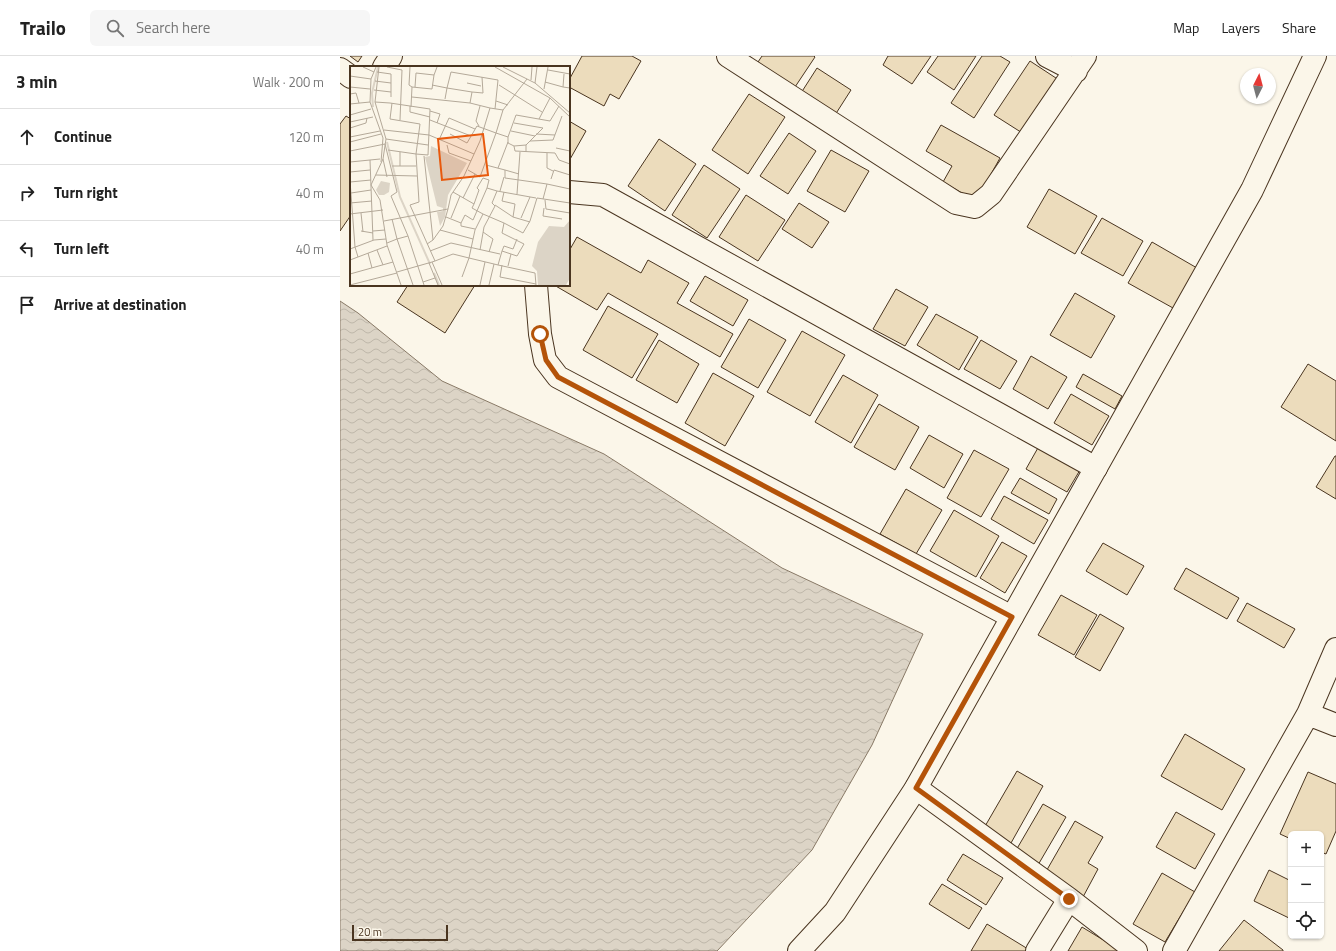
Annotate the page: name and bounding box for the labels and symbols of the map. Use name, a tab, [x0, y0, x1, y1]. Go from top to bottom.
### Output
inset map	[350, 66, 570, 286]
north arrow	[1240, 68, 1276, 104]
route start	[531, 325, 549, 343]
route end	[1060, 890, 1078, 908]
scale bar	[352, 923, 448, 942]

